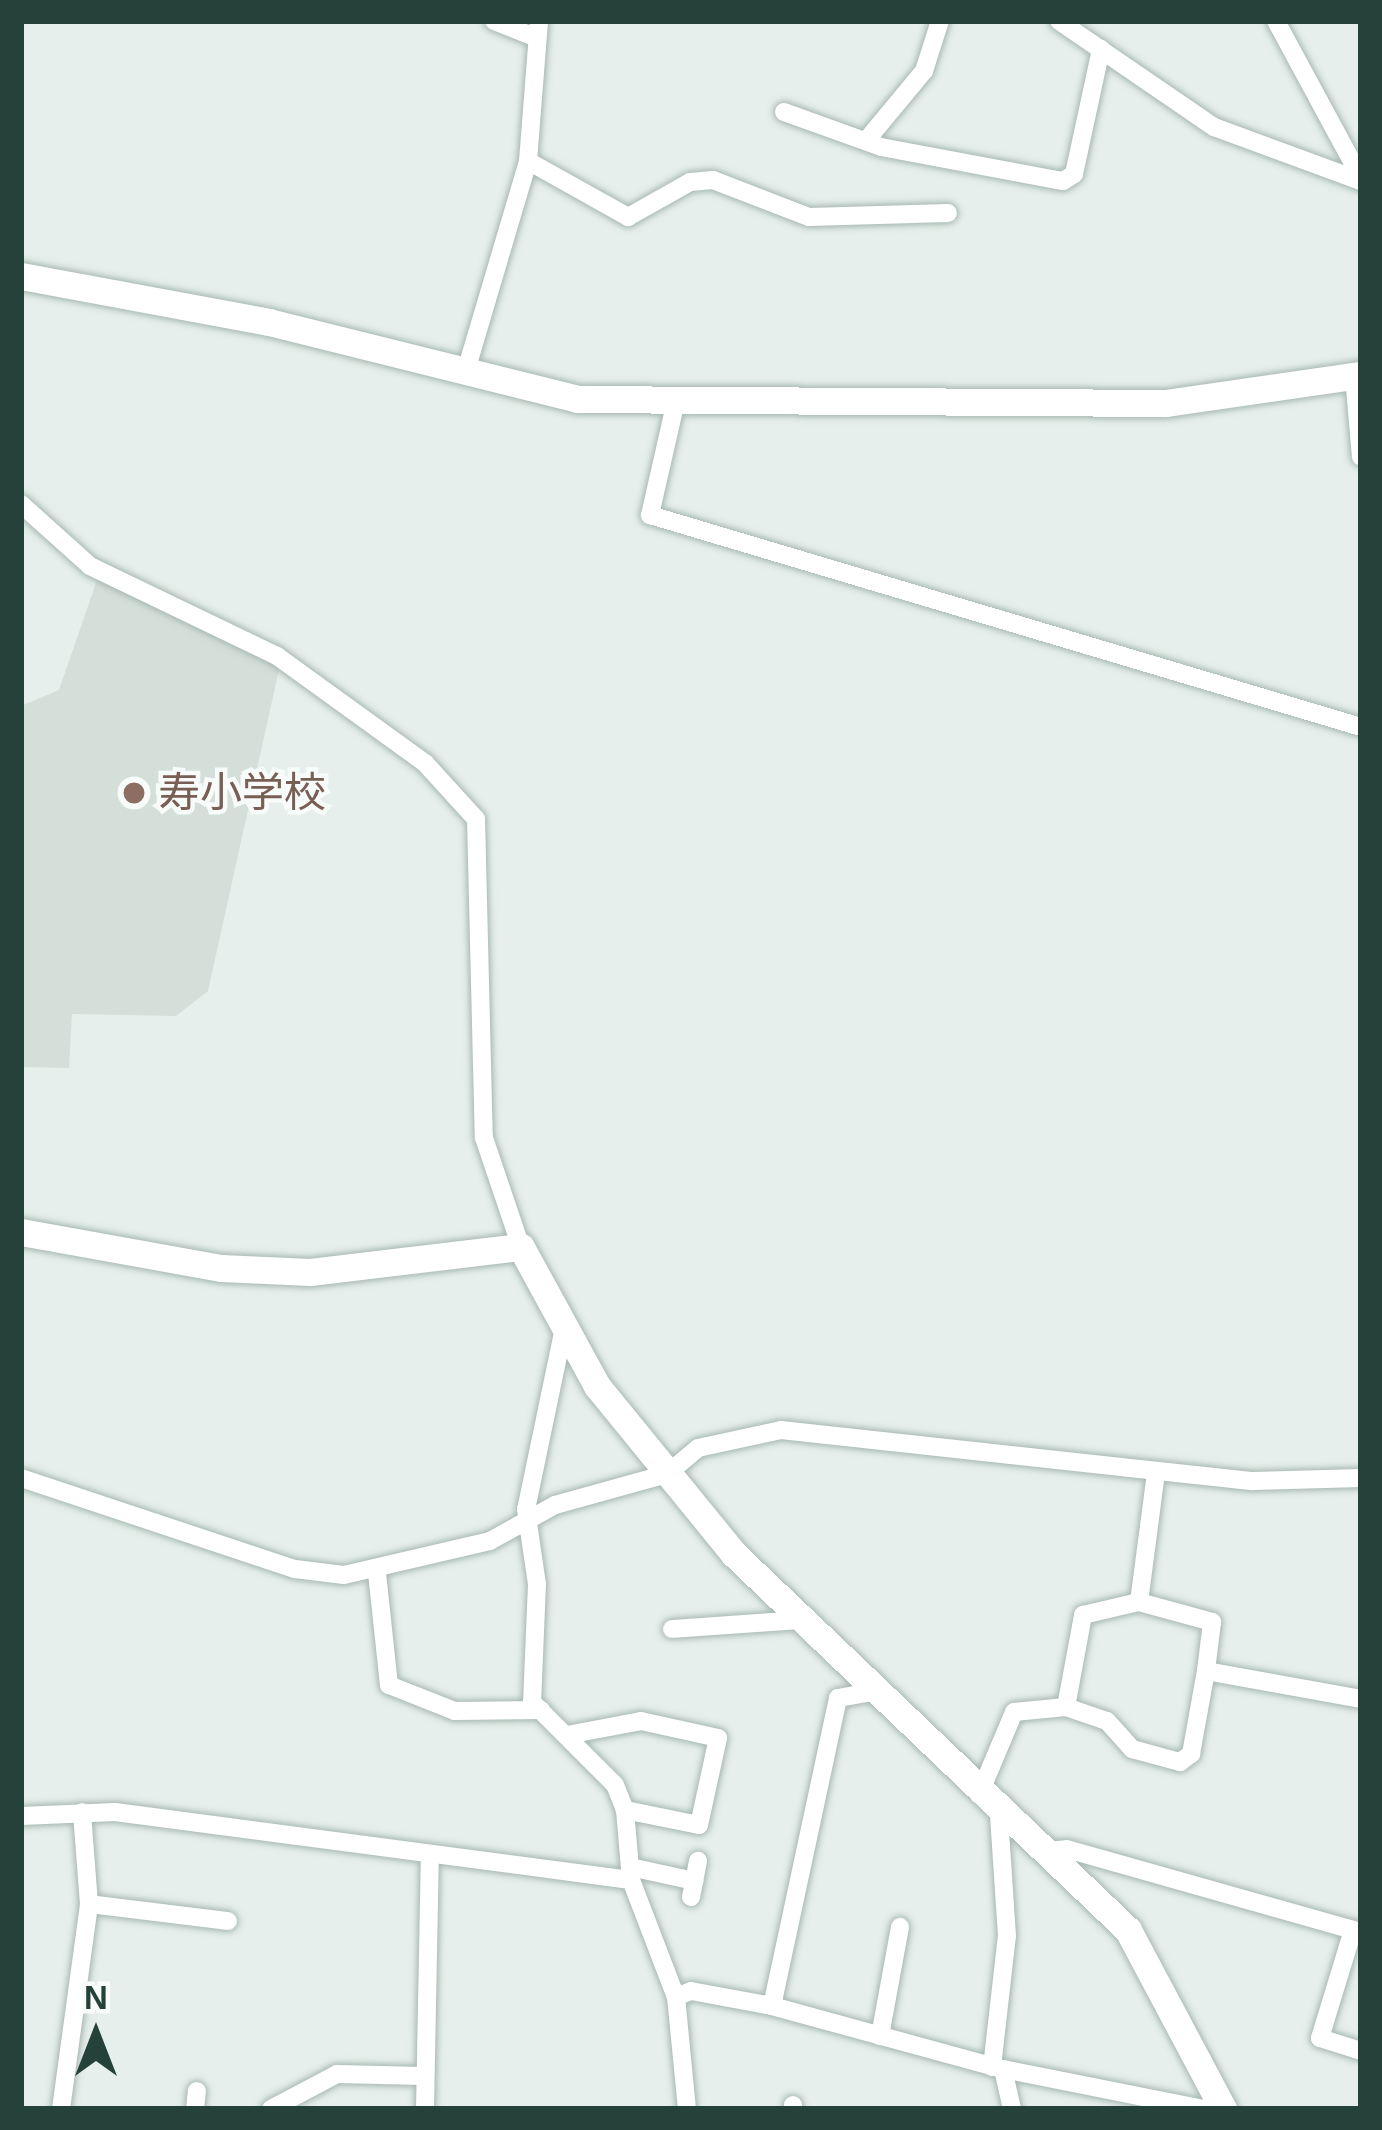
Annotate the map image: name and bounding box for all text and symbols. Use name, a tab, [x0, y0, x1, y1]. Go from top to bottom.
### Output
place label: 寿小学校	[158, 768, 326, 818]
marker: 寿小学校	[121, 780, 147, 806]
north arrow	[36, 1974, 156, 2094]
text: N	[84, 1979, 108, 2016]

